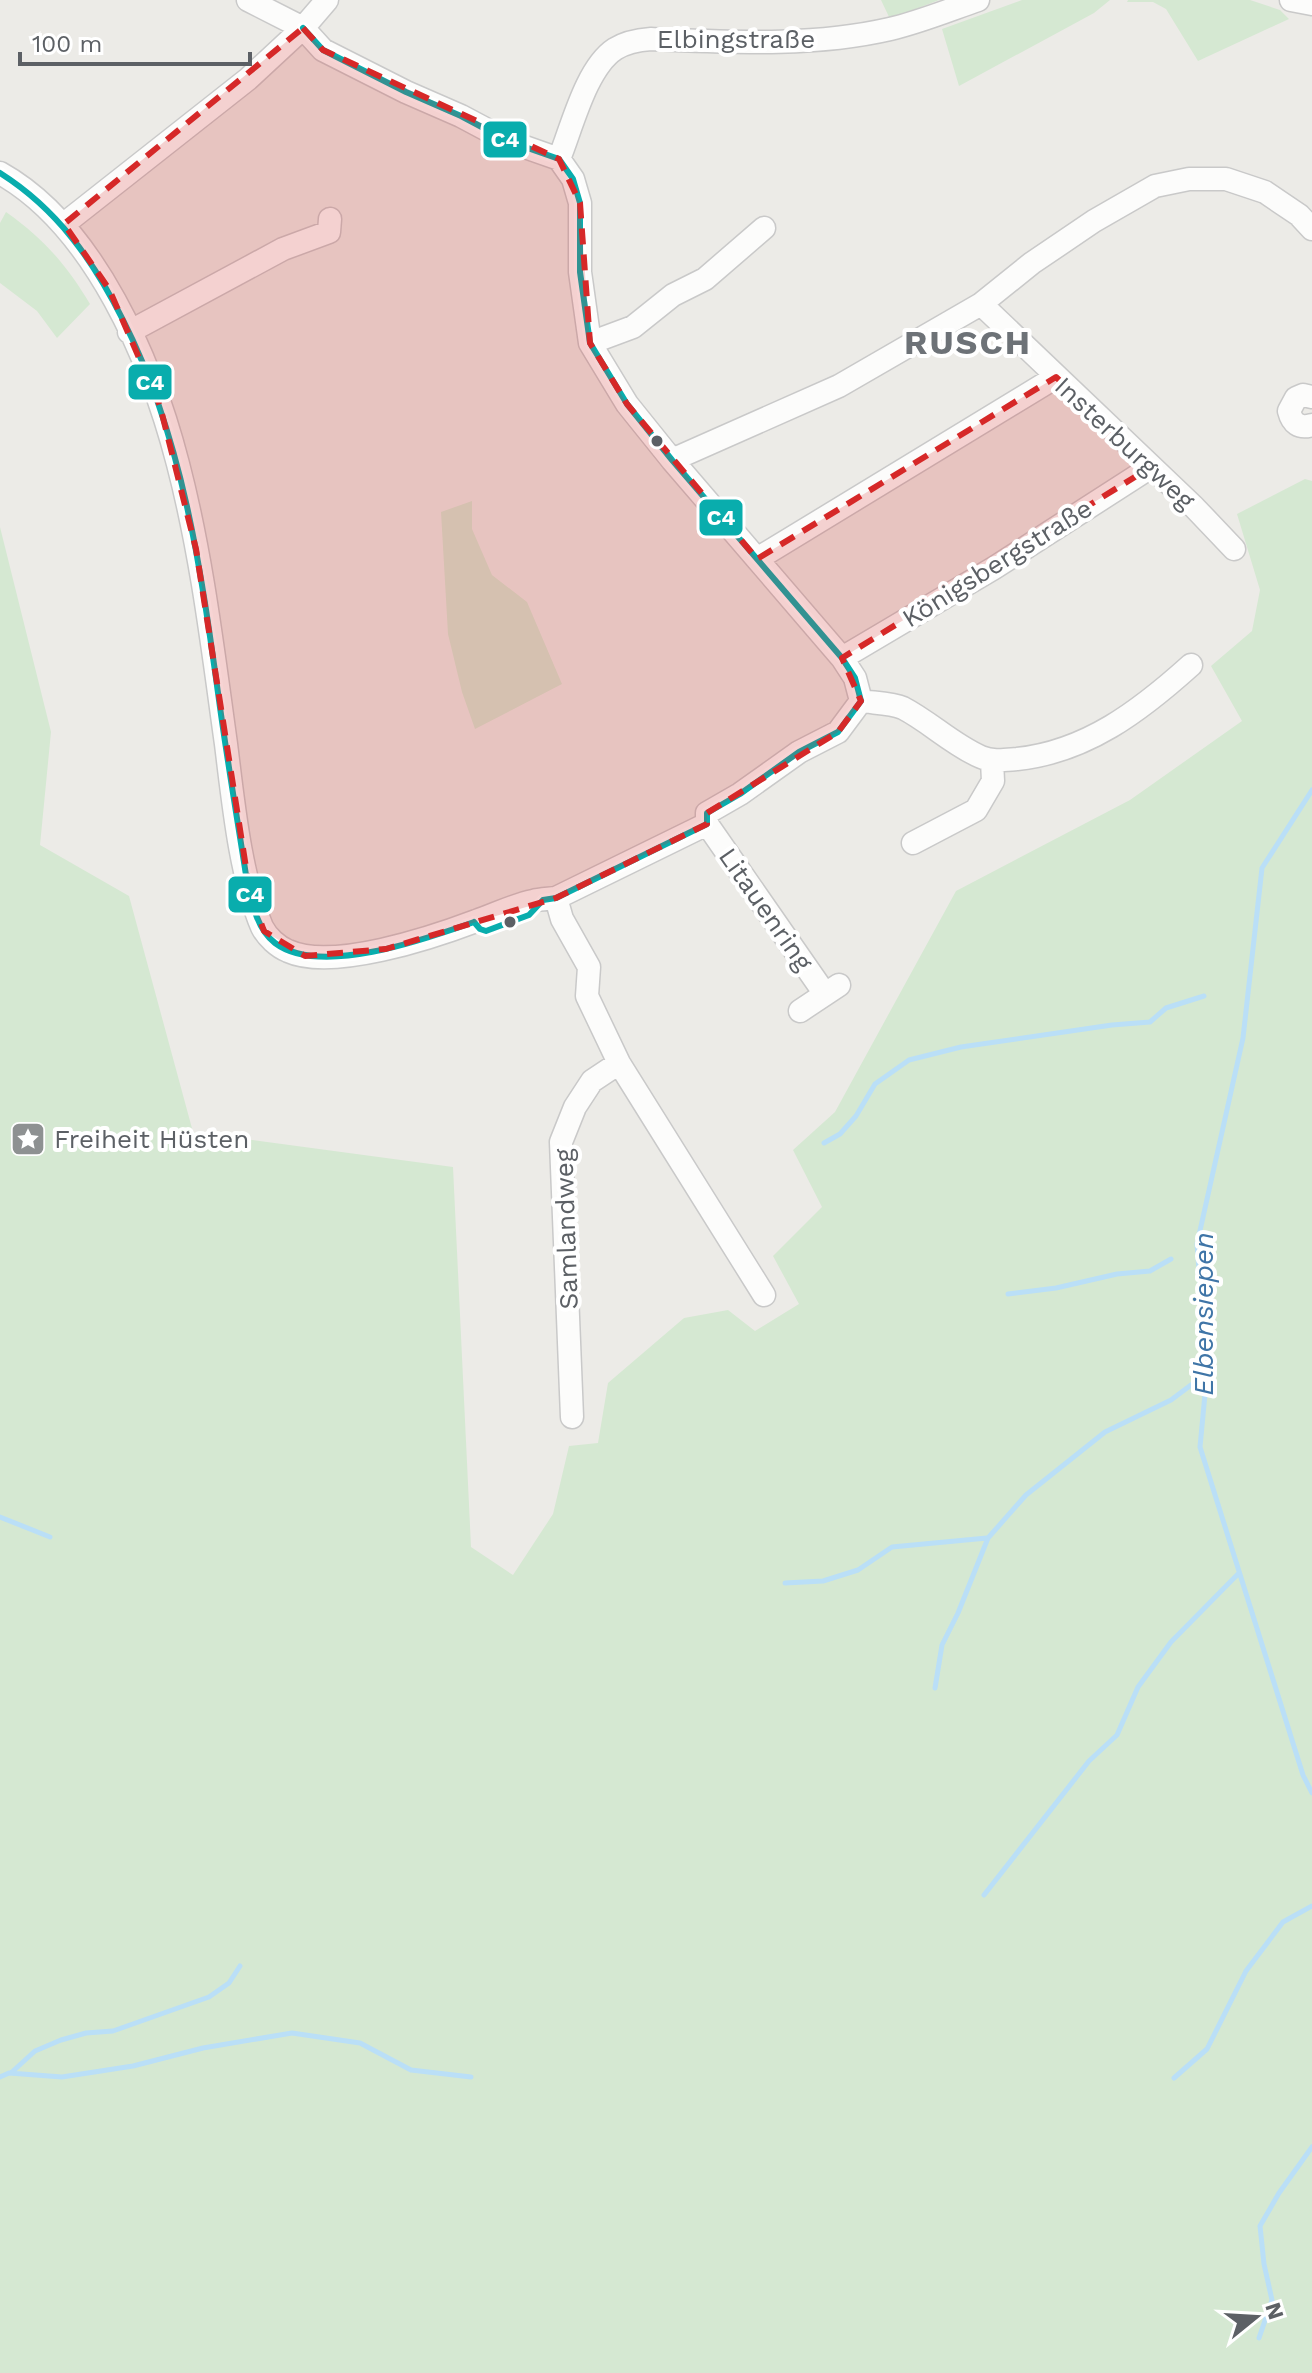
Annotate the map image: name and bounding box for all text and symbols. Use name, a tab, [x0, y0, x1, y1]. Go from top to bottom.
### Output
scale bar	[20, 16, 250, 66]
street label: Elbingstraße	[657, 24, 815, 54]
text: 100 m	[32, 30, 102, 58]
line badge: C4	[482, 120, 528, 159]
text: C4	[490, 127, 520, 152]
district label: RUSCH	[904, 322, 1032, 362]
line badge: C4	[127, 363, 173, 401]
text: C4	[135, 370, 165, 395]
street label: Insterburgweg	[1049, 371, 1201, 515]
unlabelled marker	[649, 433, 665, 449]
street label: Königsbergstraße	[897, 493, 1097, 633]
line badge: C4	[698, 498, 744, 537]
text: C4	[706, 505, 736, 530]
street label: Litauenring	[713, 842, 819, 976]
line badge: C4	[227, 875, 273, 914]
text: C4	[235, 882, 265, 907]
unlabelled marker	[502, 914, 518, 930]
place icon: Freiheit Hüsten	[9, 1120, 47, 1158]
place label: Freiheit Hüsten	[54, 1124, 249, 1154]
street label: Samlandweg	[548, 1148, 584, 1310]
water label: Elbensiepen	[1187, 1232, 1220, 1396]
north arrow	[1216, 2277, 1296, 2357]
text: N	[1260, 2299, 1289, 2323]

